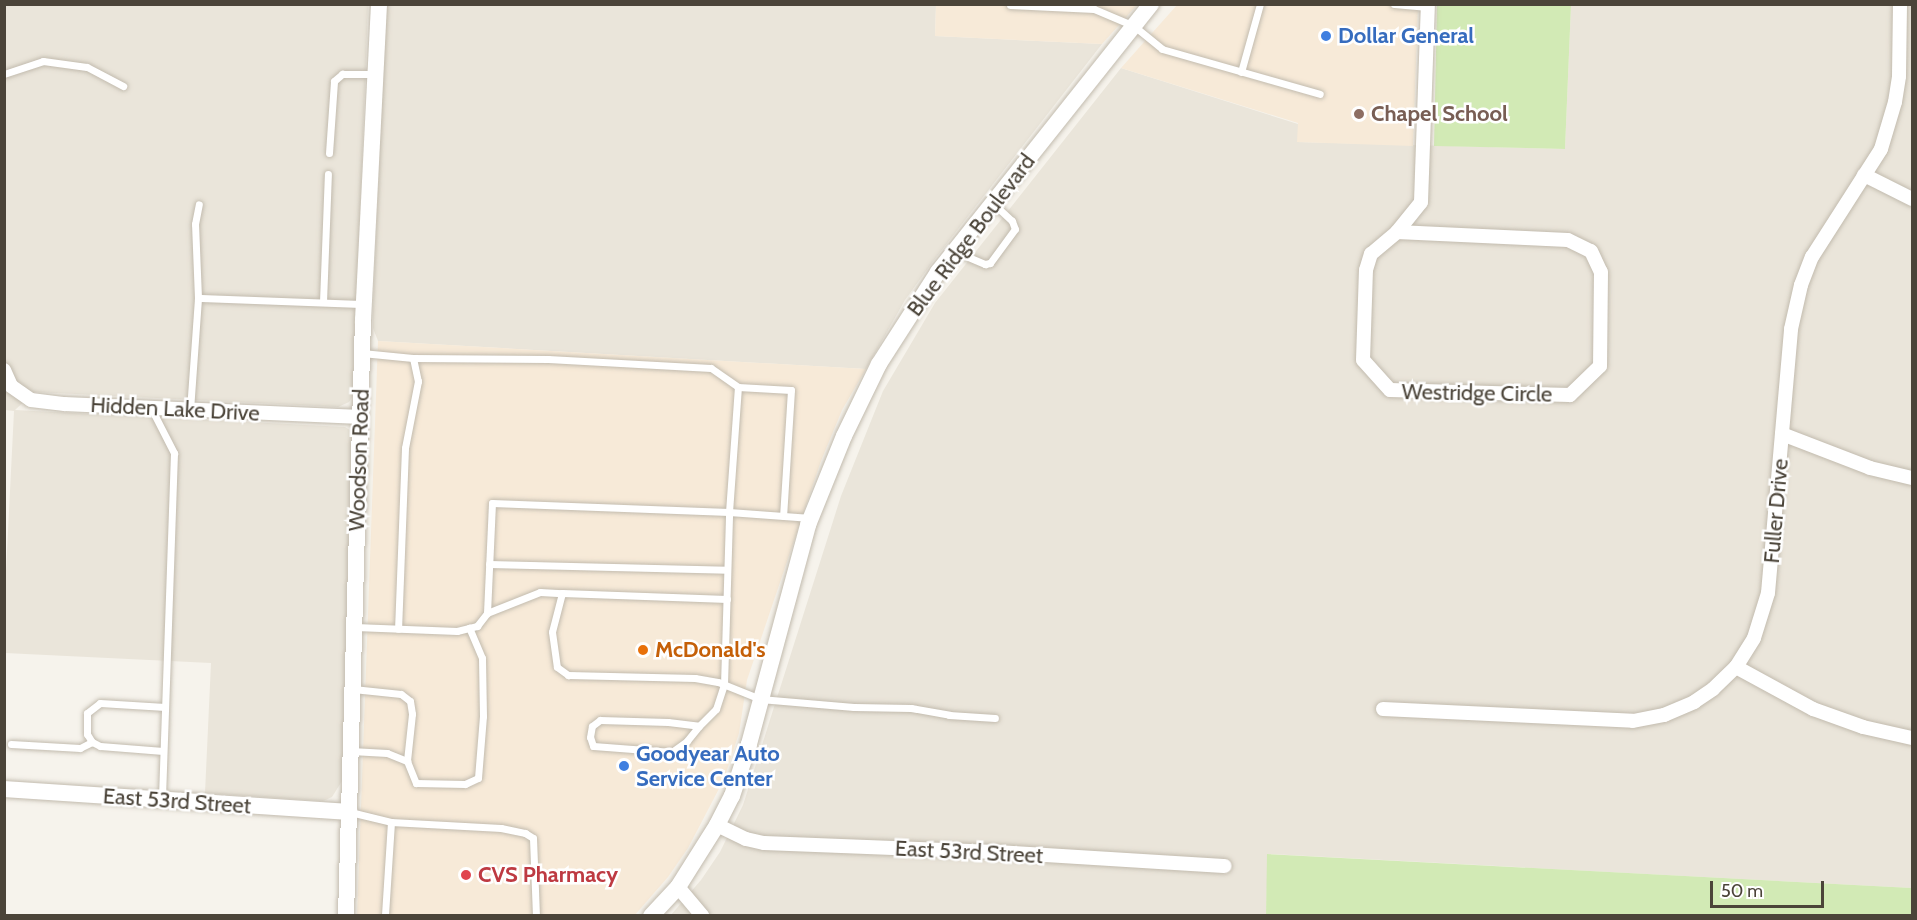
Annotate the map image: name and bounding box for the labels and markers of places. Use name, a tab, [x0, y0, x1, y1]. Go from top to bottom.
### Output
place label: Dollar General	[1338, 23, 1474, 49]
marker: Dollar General	[1319, 29, 1333, 43]
place label: Chapel School	[1371, 101, 1508, 127]
marker: Chapel School	[1352, 107, 1366, 121]
place label: McDonald's	[655, 637, 766, 663]
marker: McDonald's	[636, 643, 650, 657]
place label: Goodyear Auto Service Center	[636, 740, 780, 792]
marker: Goodyear Auto Service Center	[617, 759, 631, 773]
place label: CVS Pharmacy	[478, 862, 618, 888]
marker: CVS Pharmacy	[459, 868, 473, 882]

